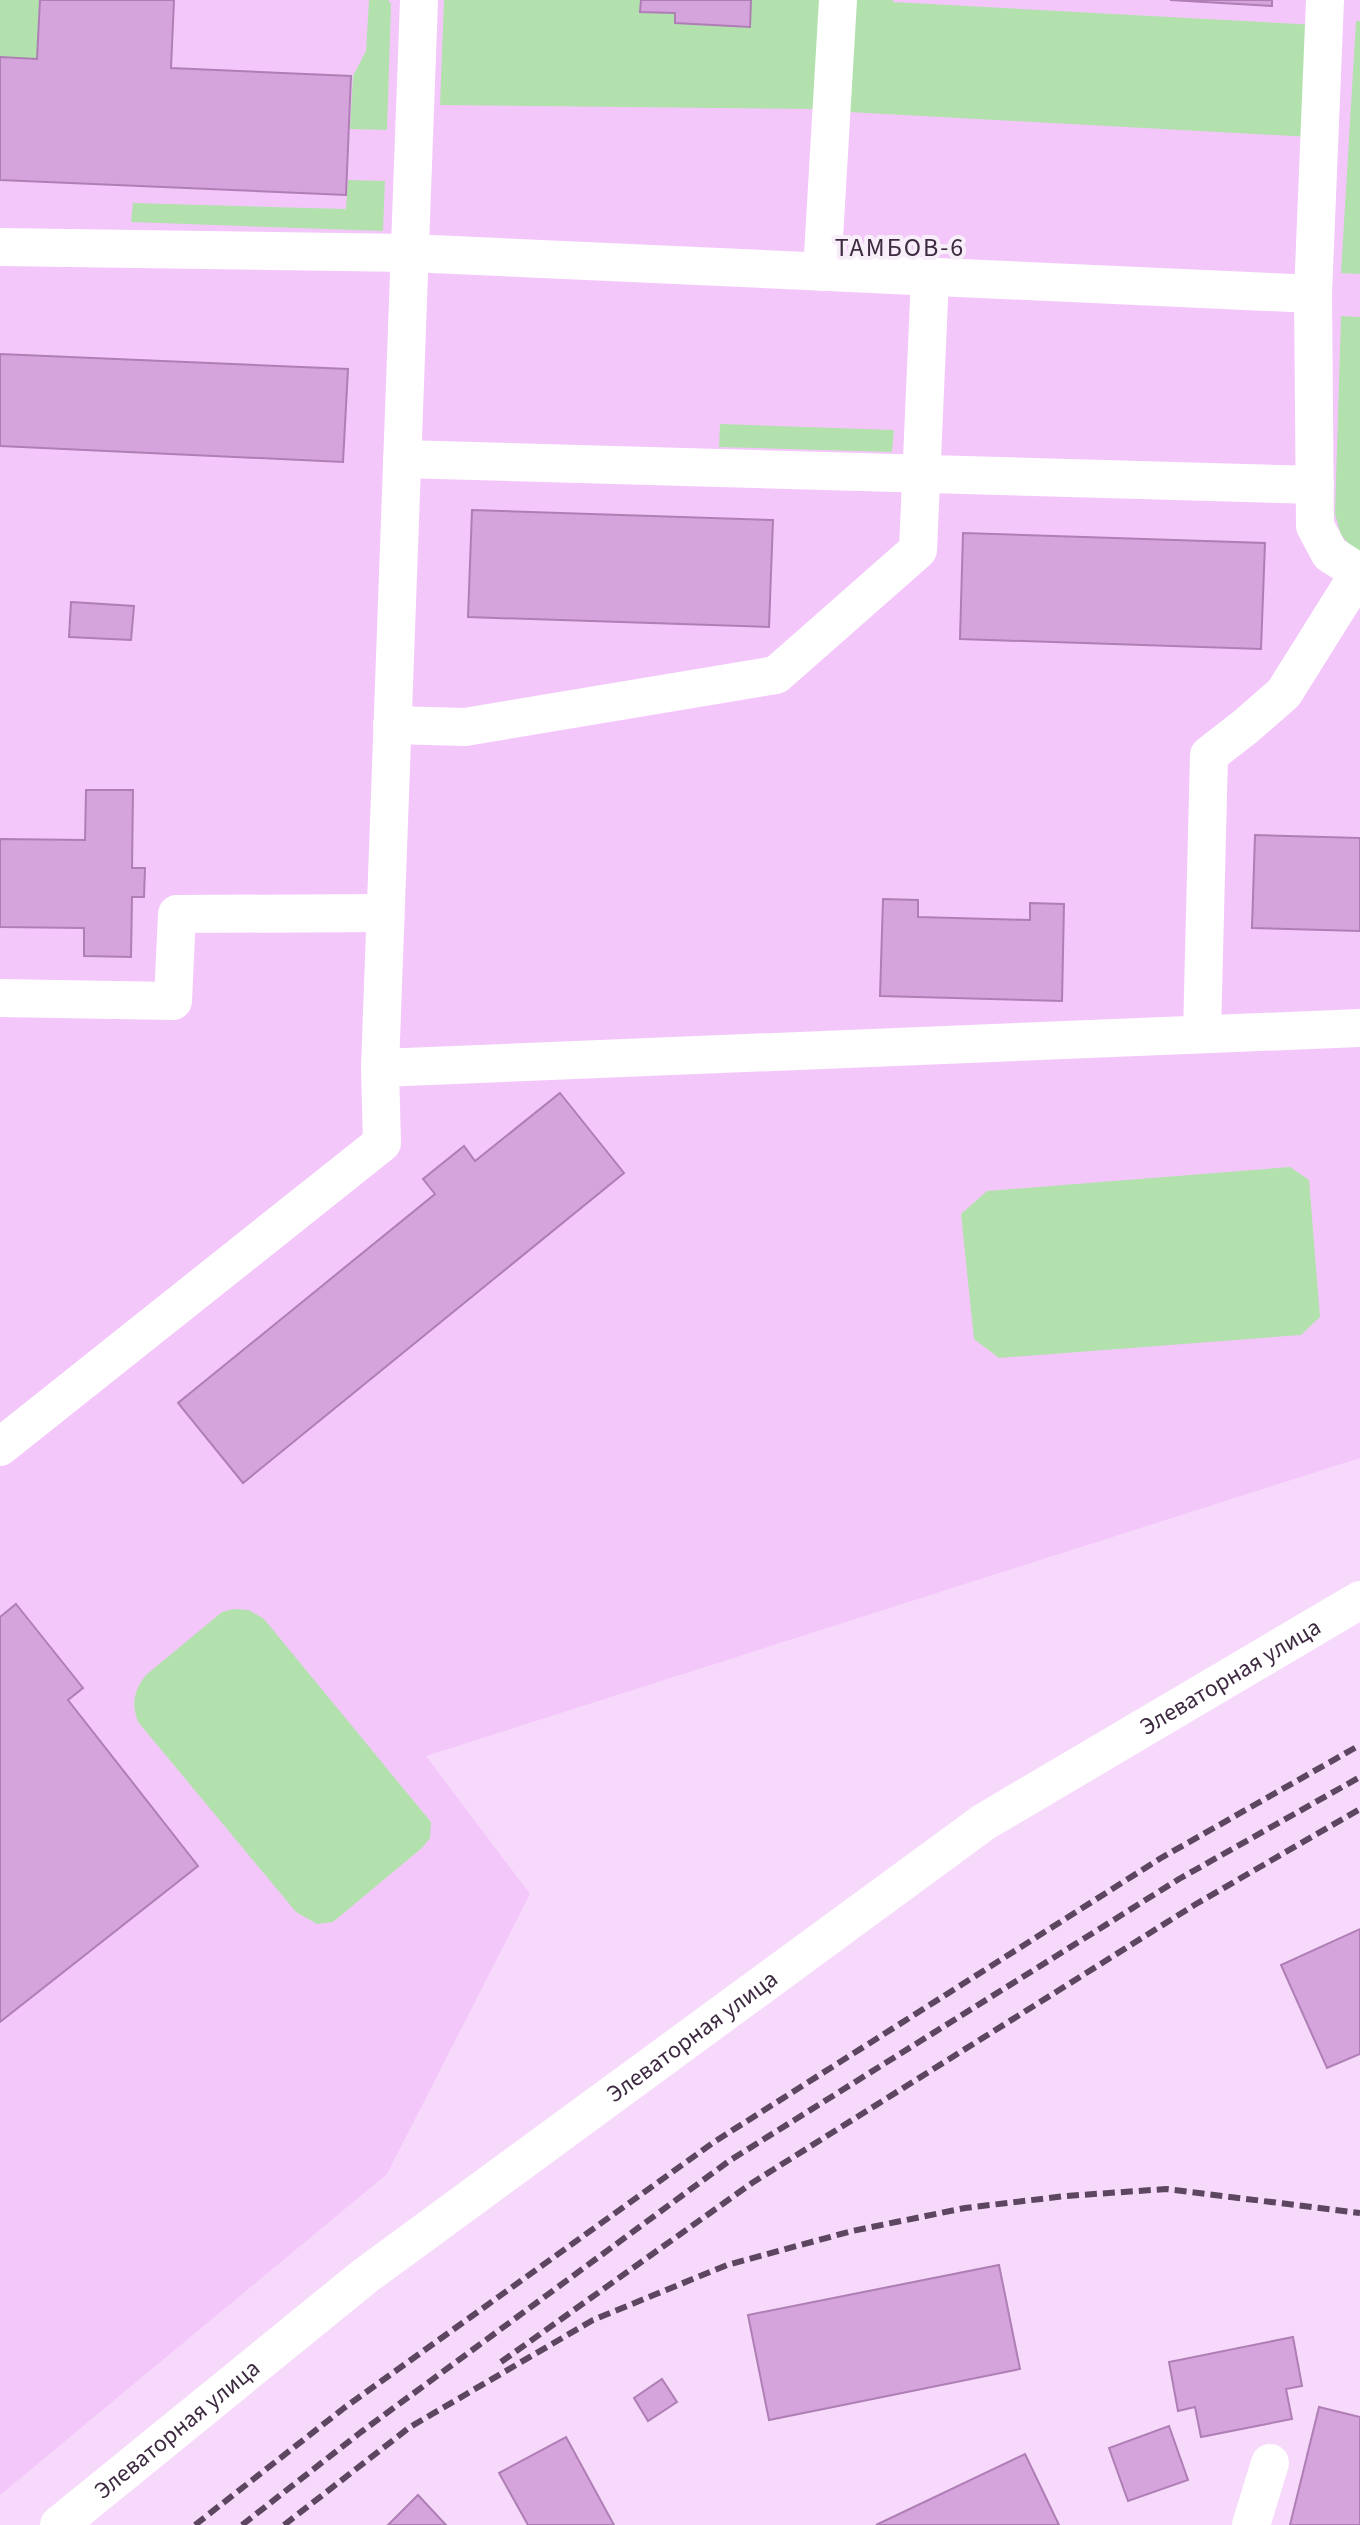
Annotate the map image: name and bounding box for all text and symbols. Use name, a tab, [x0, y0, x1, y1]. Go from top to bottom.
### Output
district label: ТАМБОВ-6	[835, 229, 965, 266]
street label: Элеваторная улица	[1133, 1610, 1328, 1744]
street label: Элеваторная улица	[599, 1962, 785, 2111]
street label: Элеваторная улица	[87, 2351, 268, 2508]

